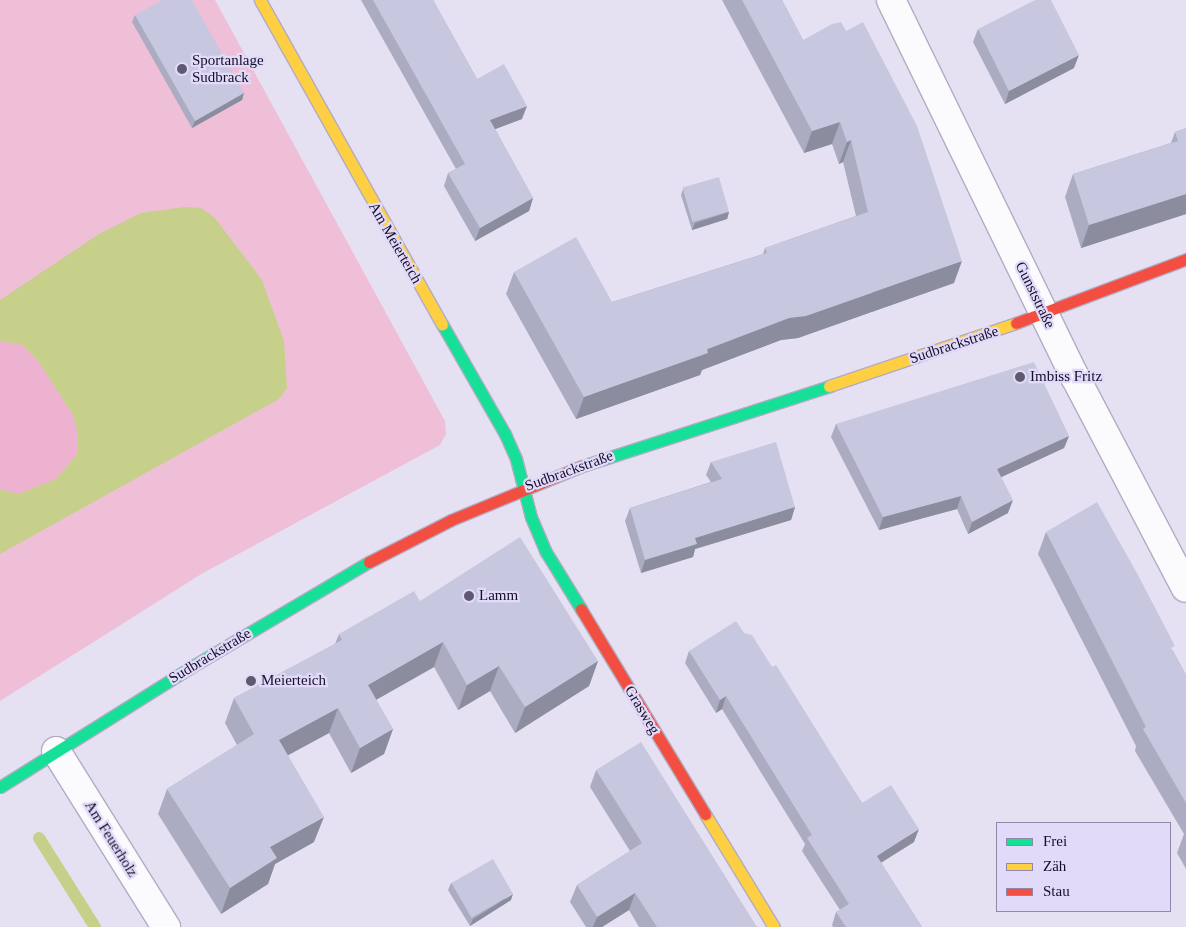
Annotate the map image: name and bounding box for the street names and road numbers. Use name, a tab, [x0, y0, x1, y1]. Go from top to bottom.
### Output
street label: Am Meierteich	[364, 199, 426, 287]
street label: Gunststraße	[1011, 259, 1059, 331]
street label: Sudbrackstraße	[907, 322, 1001, 368]
street label: Sudbrackstraße	[522, 447, 616, 495]
street label: Sudbrackstraße	[166, 624, 254, 688]
street label: Grasweg	[621, 683, 663, 737]
street label: Am Feuerholz	[81, 798, 141, 880]

